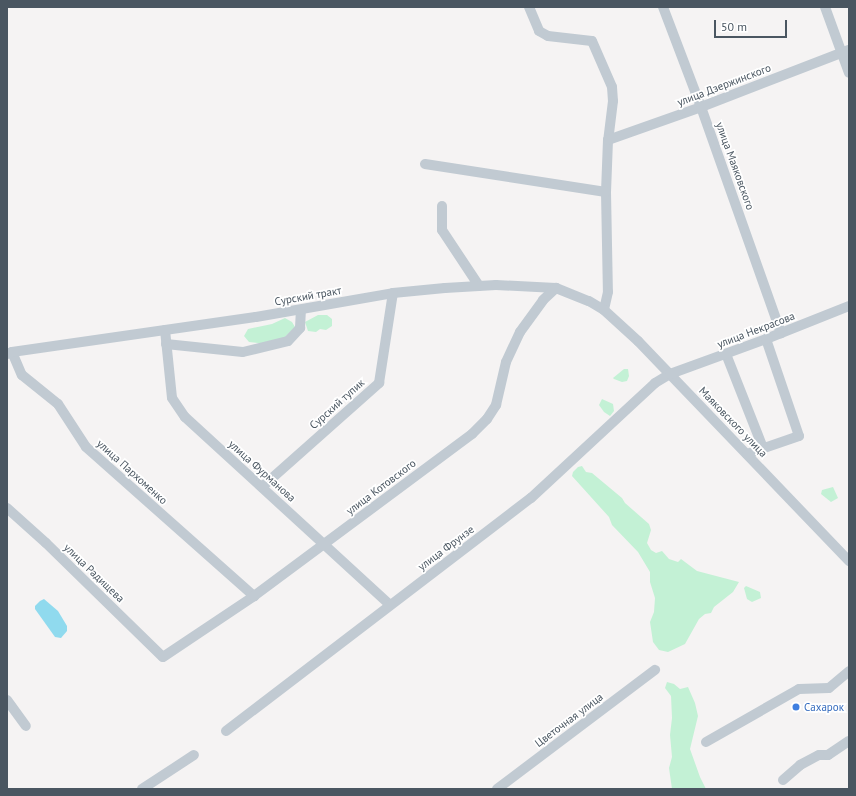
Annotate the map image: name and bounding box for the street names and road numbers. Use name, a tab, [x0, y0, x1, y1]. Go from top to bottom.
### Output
street label: улица Дзержинского	[675, 61, 773, 109]
street label: улица Маяковского	[713, 120, 757, 212]
street label: Сурский тракт	[273, 284, 343, 308]
street label: улица Некрасова	[715, 309, 797, 351]
street label: Сурский тупик	[307, 376, 367, 432]
street label: Маяковского улица	[696, 384, 770, 460]
street label: улица Пархоменко	[94, 437, 170, 507]
street label: улица Фурманова	[226, 437, 298, 505]
street label: улица Котовского	[343, 456, 419, 518]
street label: улица Фрунзе	[415, 523, 477, 573]
street label: улица Радищева	[61, 541, 127, 605]
street label: Цветочная улица	[532, 690, 606, 750]

